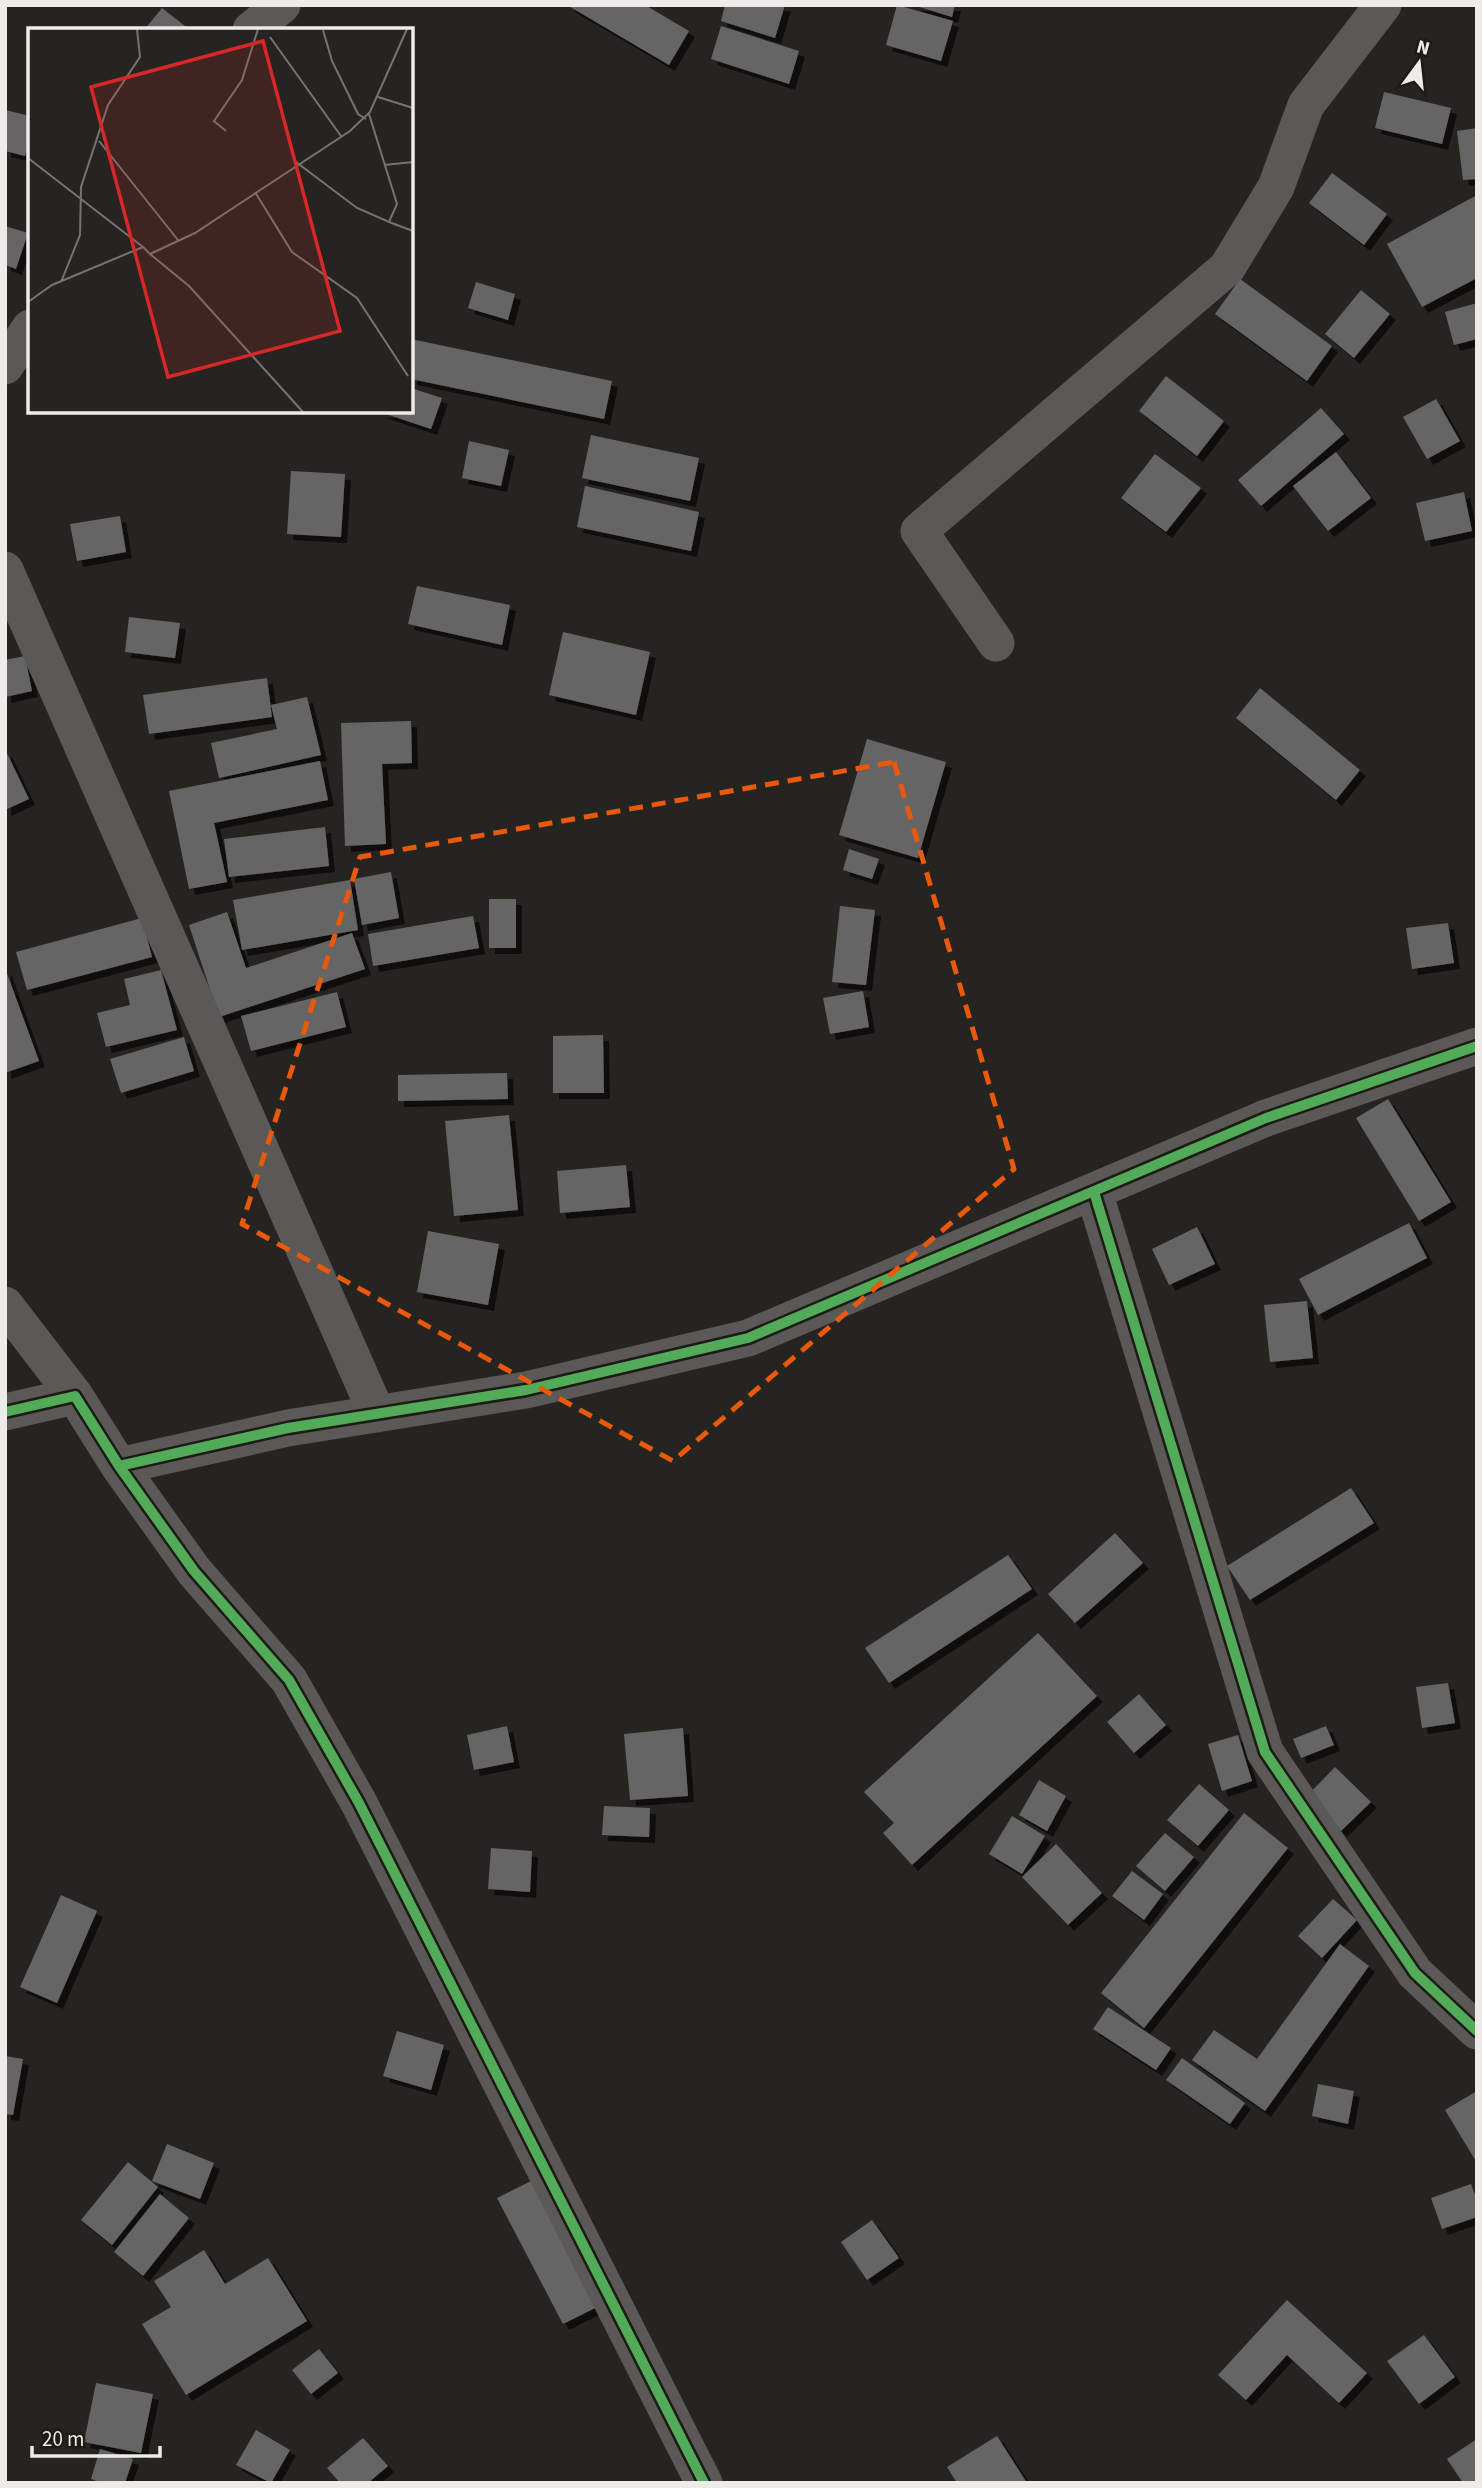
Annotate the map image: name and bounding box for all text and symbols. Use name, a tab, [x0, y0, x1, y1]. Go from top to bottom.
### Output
inset map	[28, 28, 413, 413]
north arrow	[1384, 28, 1454, 98]
text: N	[1413, 33, 1433, 63]
scale bar	[32, 2414, 159, 2458]
text: 20 m	[42, 2424, 84, 2454]

